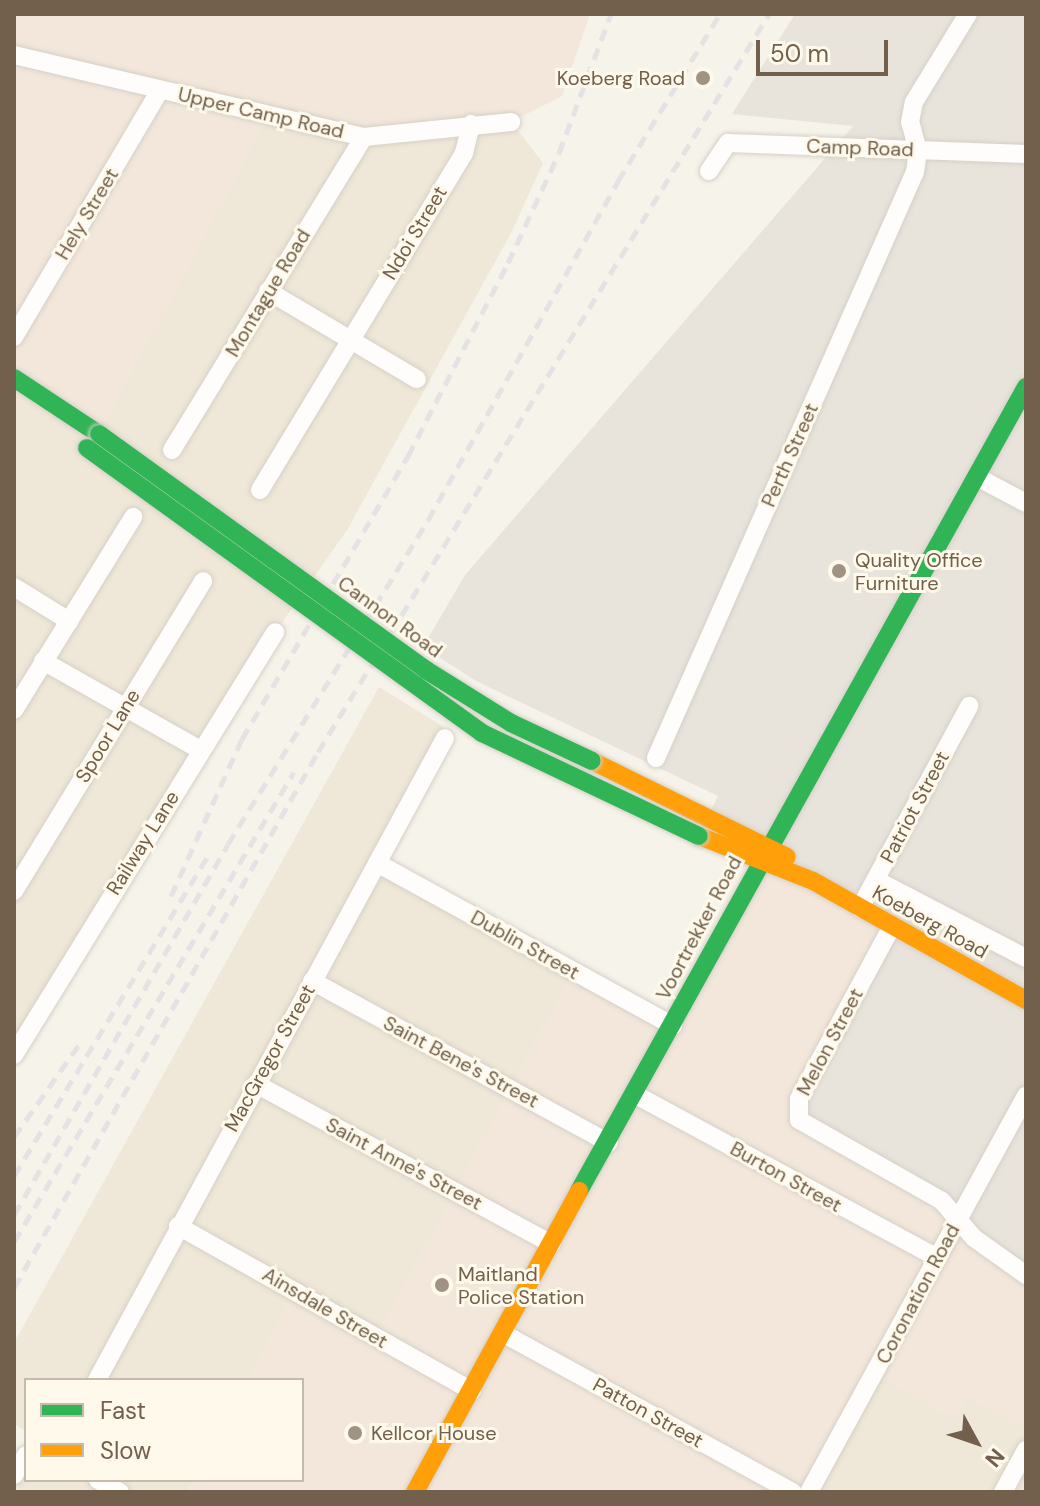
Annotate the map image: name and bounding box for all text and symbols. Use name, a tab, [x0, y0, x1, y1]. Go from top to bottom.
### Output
scale bar	[760, 24, 892, 74]
text: 50 m	[770, 38, 829, 69]
place label: Koeberg Road	[557, 66, 685, 90]
marker: Koeberg Road	[692, 67, 714, 89]
street label: Upper Camp Road	[176, 82, 346, 144]
street label: Camp Road	[806, 134, 914, 162]
street label: Hely Street	[50, 164, 124, 264]
street label: Ndoi Street	[378, 182, 452, 284]
street label: Montague Road	[220, 225, 316, 361]
street label: Perth Street	[756, 399, 824, 511]
place label: Quality Office Furniture	[855, 548, 983, 595]
marker: Quality Office Furniture	[830, 562, 848, 580]
street label: Cannon Road	[333, 571, 447, 663]
street label: Spoor Lane	[71, 685, 145, 787]
street label: Patriot Street	[876, 747, 954, 867]
street label: Railway Lane	[102, 787, 184, 899]
street label: Voortrekker Road	[651, 852, 747, 1004]
street label: Koeberg Road	[868, 880, 992, 964]
street label: Dublin Street	[466, 905, 584, 985]
street label: MacGregor Street	[220, 980, 320, 1136]
street label: Melon Street	[792, 984, 868, 1100]
street label: Saint Bene's Street	[379, 1011, 543, 1113]
street label: Saint Anne's Street	[322, 1113, 486, 1215]
street label: Burton Street	[726, 1136, 846, 1218]
street label: Coronation Road	[871, 1220, 965, 1368]
street label: Ainsdale Street	[258, 1262, 392, 1354]
place label: Maitland Police Station	[458, 1262, 584, 1309]
marker: Maitland Police Station	[433, 1276, 451, 1294]
street label: Patton Street	[589, 1373, 707, 1453]
legend	[24, 1378, 304, 1482]
text: Fast	[100, 1395, 146, 1426]
north arrow	[936, 1402, 1016, 1482]
place label: Kellcor House	[371, 1421, 497, 1445]
marker: Kellcor House	[346, 1424, 364, 1442]
text: Slow	[100, 1435, 151, 1466]
text: N	[979, 1442, 1011, 1473]

